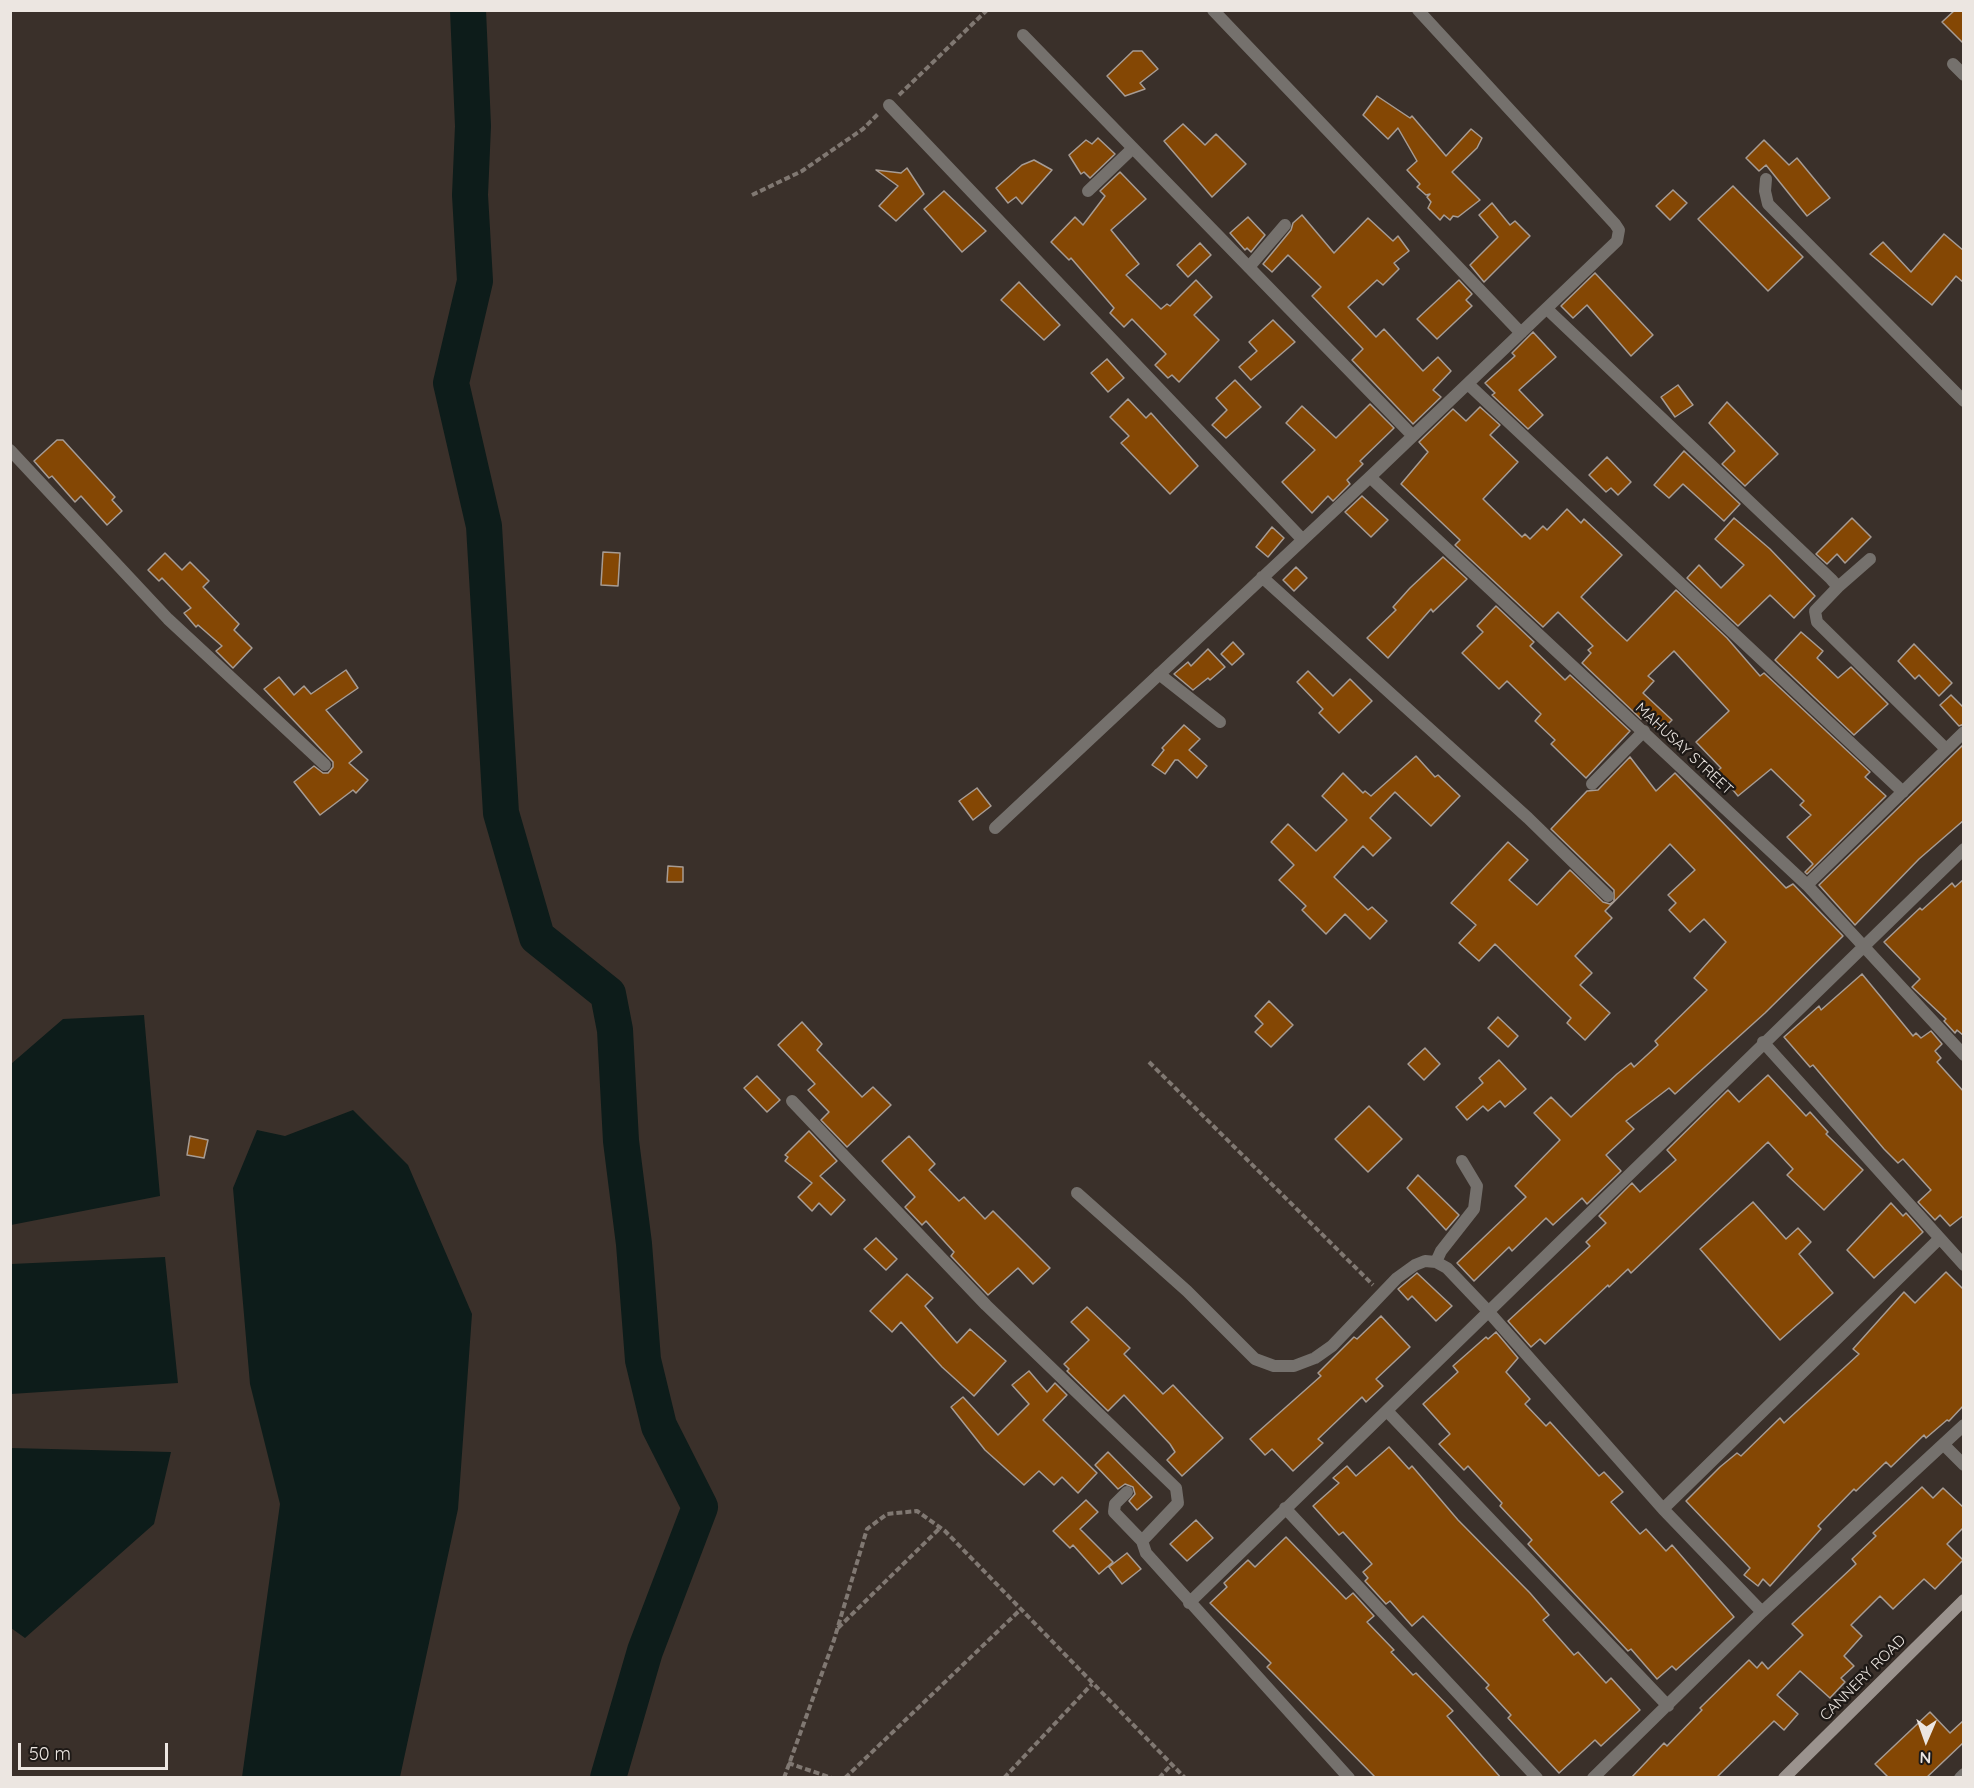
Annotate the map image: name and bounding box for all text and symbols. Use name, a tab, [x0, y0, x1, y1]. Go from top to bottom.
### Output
street label: MAHUSAY STREET	[1631, 699, 1737, 799]
street label: CANNERY ROAD	[1816, 1631, 1910, 1725]
north arrow	[1896, 1710, 1956, 1770]
scale bar	[21, 1731, 171, 1769]
text: 50 m	[29, 1742, 71, 1765]
text: N	[1919, 1748, 1932, 1768]

